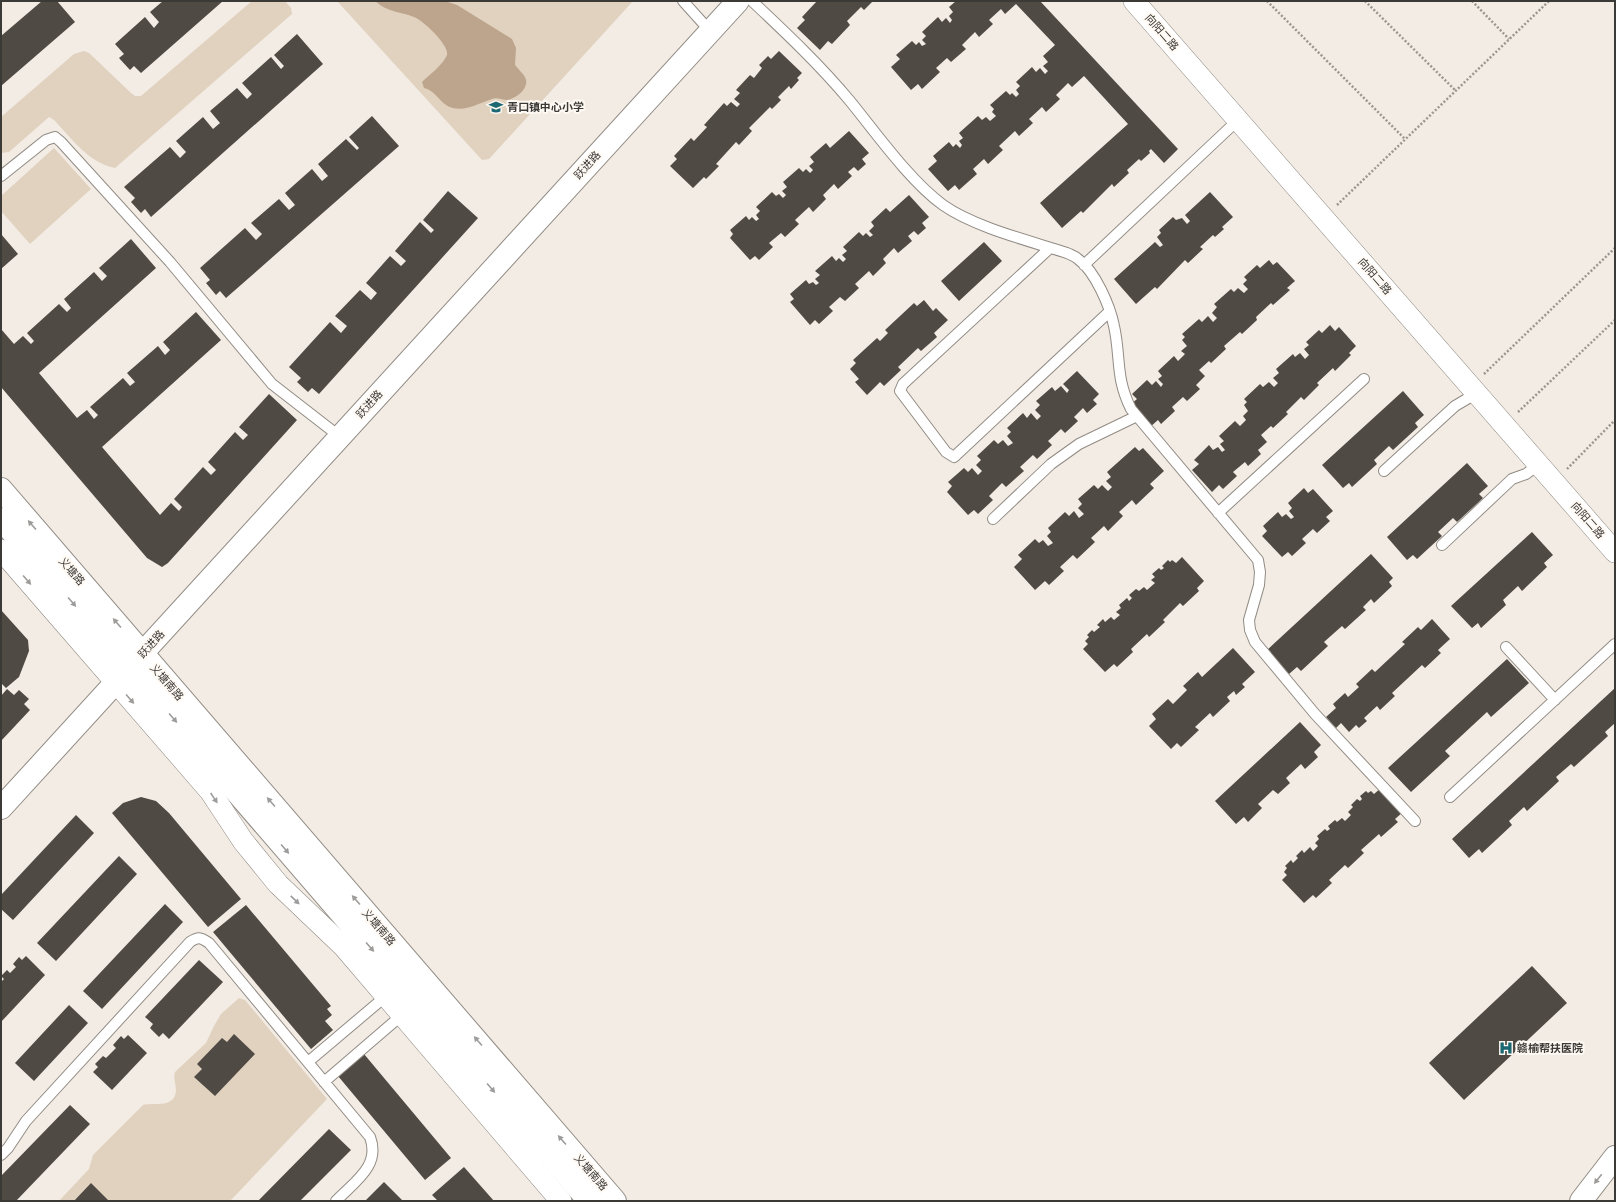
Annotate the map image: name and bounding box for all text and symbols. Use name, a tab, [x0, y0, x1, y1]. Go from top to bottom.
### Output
street label: 向阳二路	[1142, 11, 1181, 53]
school or university icon: 青口镇中心小学	[488, 99, 504, 115]
place label: 青口镇中心小学	[507, 101, 584, 114]
street label: 跃进路	[572, 149, 603, 182]
street label: 向阳二路	[1355, 255, 1394, 297]
street label: 跃进路	[354, 388, 385, 421]
street label: 向阳二路	[1568, 499, 1607, 541]
one-way arrow	[27, 520, 37, 530]
street label: 义塘路	[56, 555, 87, 588]
one-way arrow	[22, 574, 31, 585]
one-way arrow	[68, 596, 77, 607]
one-way arrow	[112, 618, 121, 629]
street label: 跃进路	[136, 628, 167, 661]
street label: 义塘南路	[147, 661, 186, 703]
one-way arrow	[125, 694, 135, 704]
one-way arrow	[168, 713, 177, 724]
one-way arrow	[210, 793, 218, 803]
one-way arrow	[266, 797, 276, 807]
one-way arrow	[280, 844, 289, 853]
one-way arrow	[290, 895, 300, 904]
one-way arrow	[352, 896, 361, 905]
street label: 义塘南路	[359, 906, 398, 948]
one-way arrow	[365, 942, 375, 952]
one-way arrow	[473, 1036, 482, 1047]
hospital icon: 赣榆帮扶医院	[1498, 1040, 1514, 1056]
place label: 赣榆帮扶医院	[1517, 1042, 1583, 1055]
one-way arrow	[487, 1083, 496, 1093]
one-way arrow	[558, 1134, 567, 1145]
street label: 义塘南路	[571, 1151, 610, 1193]
one-way arrow	[1594, 1174, 1602, 1185]

